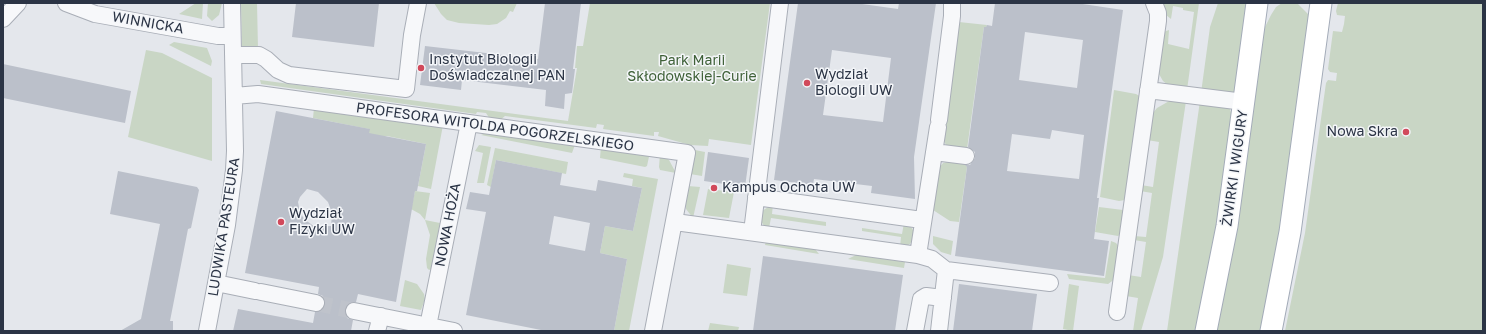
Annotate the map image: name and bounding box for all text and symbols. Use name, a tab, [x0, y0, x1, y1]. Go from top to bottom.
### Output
street label: WINNICKA	[111, 8, 185, 38]
place label: Instytut Biologii Doświadczalnej PAN	[429, 52, 565, 84]
park label: Park Marii Skłodowskiej-Curie	[627, 53, 757, 86]
marker: Instytut Biologii Doświadczalnej PAN	[416, 63, 426, 73]
place label: Wydział Biologii UW	[815, 67, 893, 100]
marker: Wydział Biologii UW	[802, 78, 812, 88]
street label: PROFESORA WITOLDA POGORZELSKIEGO	[355, 99, 635, 155]
street label: ŻWIRKI I WIGURY	[1219, 109, 1251, 227]
place label: Nowa Skra	[1327, 124, 1398, 140]
marker: Nowa Skra	[1401, 127, 1411, 137]
street label: LUDWIKA PASTEURA	[205, 156, 243, 298]
place label: Kampus Ochota UW	[722, 180, 855, 196]
street label: NOWA HOŻA	[432, 182, 464, 268]
marker: Kampus Ochota UW	[709, 183, 719, 193]
place label: Wydział Fizyki UW	[289, 206, 355, 238]
marker: Wydział Fizyki UW	[276, 217, 286, 227]

